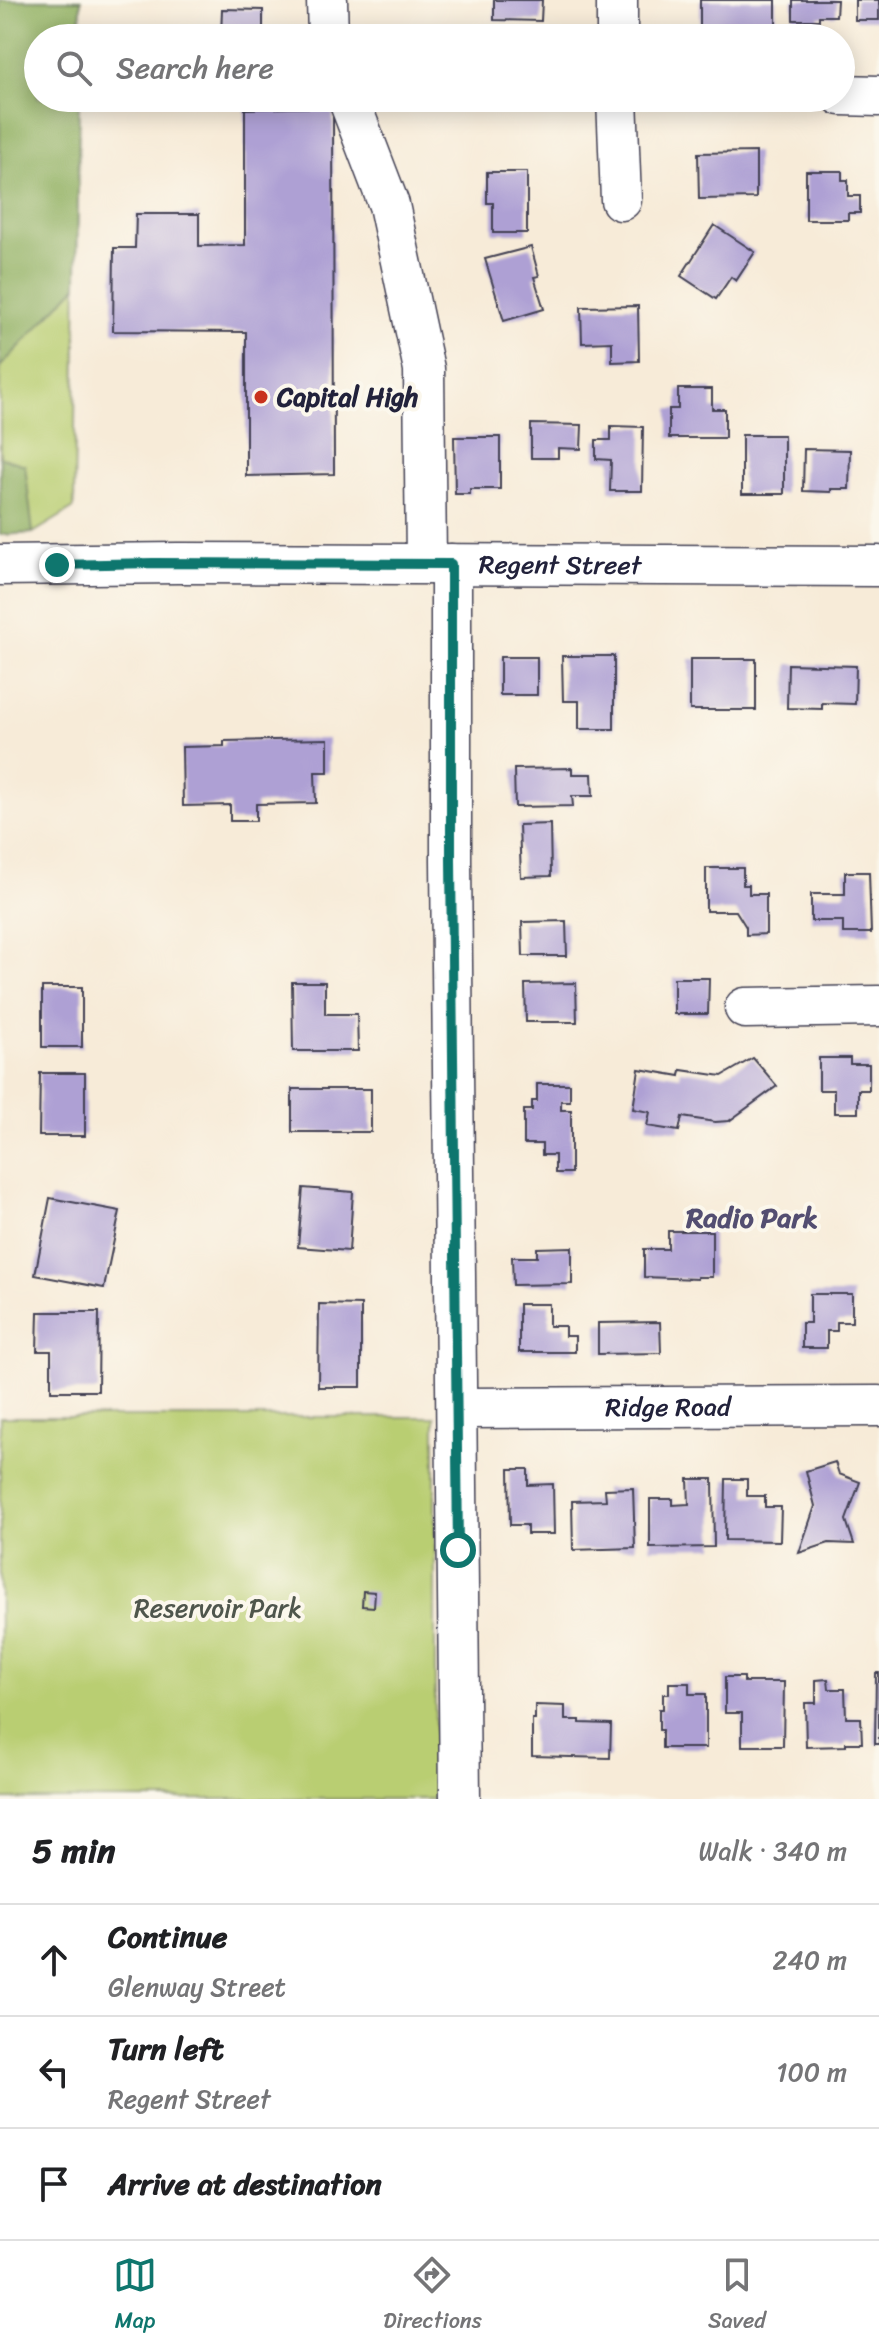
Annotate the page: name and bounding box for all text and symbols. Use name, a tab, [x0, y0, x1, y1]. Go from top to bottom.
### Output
search box	[24, 24, 855, 112]
text: Search here	[116, 41, 274, 95]
icon: search	[52, 46, 96, 90]
place label: Capital High	[276, 374, 418, 420]
marker: Capital High	[252, 388, 270, 406]
street label: Regent Street	[479, 541, 643, 588]
route end	[39, 547, 75, 583]
district label: Radio Park	[685, 1193, 818, 1242]
street label: Ridge Road	[605, 1384, 733, 1430]
route start	[440, 1532, 476, 1568]
park label: Reservoir Park	[134, 1585, 302, 1631]
text: 5 min	[32, 1821, 115, 1881]
text: Walk · 340 m	[699, 1828, 847, 1874]
text: Continue	[108, 1910, 227, 1964]
text: 240 m	[773, 1937, 847, 1983]
icon: ahead	[32, 1938, 76, 1982]
text: Glenway Street	[108, 1964, 286, 2010]
text: Turn left	[108, 2022, 224, 2076]
text: 100 m	[776, 2049, 847, 2095]
icon: left	[32, 2050, 76, 2094]
text: Regent Street	[108, 2076, 270, 2122]
text: Arrive at destination	[108, 2157, 382, 2211]
icon: arrive	[32, 2162, 76, 2206]
tab: Map	[113, 2253, 157, 2340]
tab: Directions	[383, 2253, 482, 2340]
tab: Saved	[708, 2253, 766, 2340]

